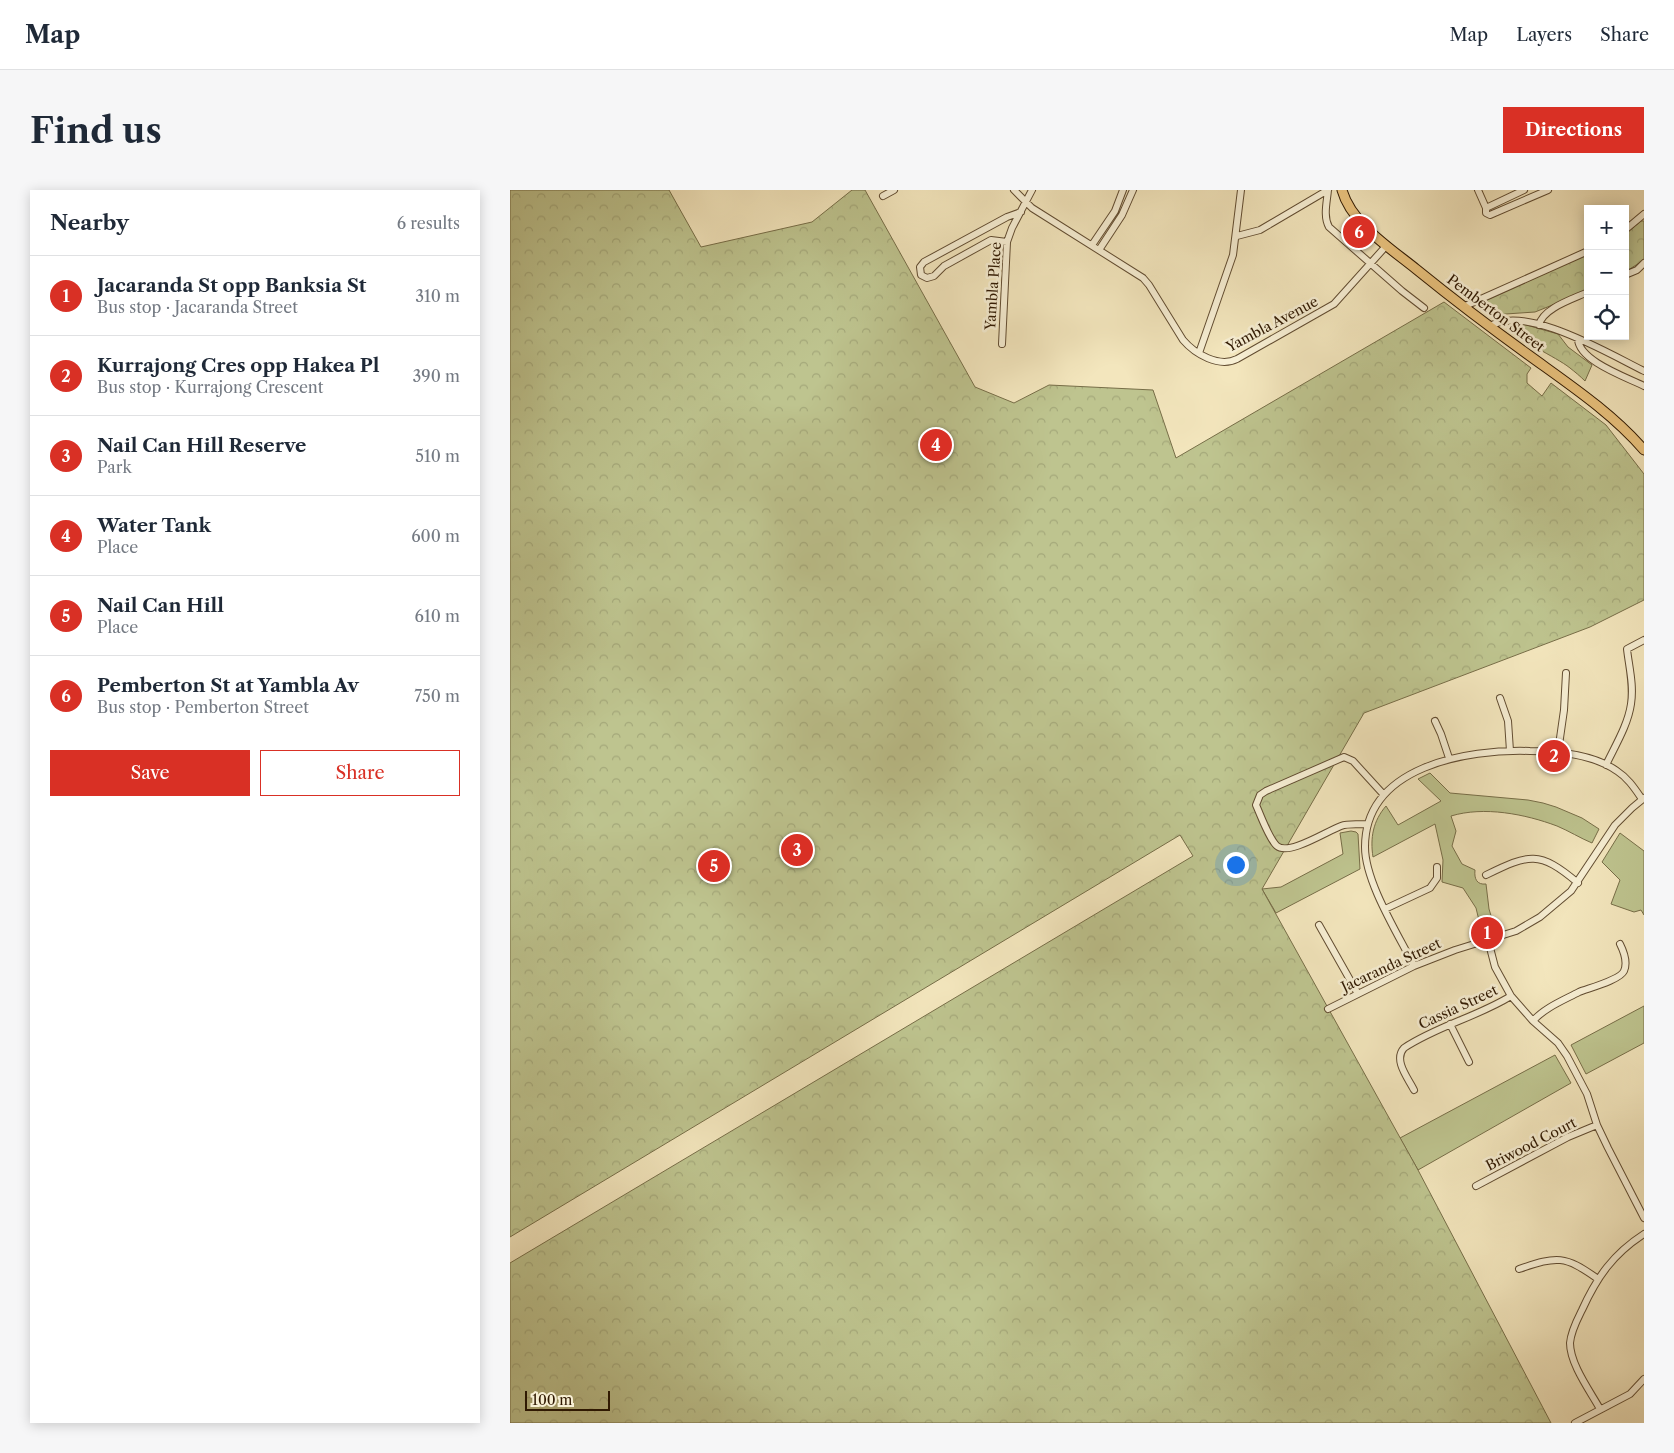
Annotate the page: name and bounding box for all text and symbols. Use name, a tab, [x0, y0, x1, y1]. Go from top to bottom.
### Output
text: Map	[25, 20, 80, 49]
text: Map	[1450, 24, 1488, 46]
text: Layers	[1516, 24, 1572, 46]
text: Share	[1600, 24, 1649, 46]
button: Directions	[1503, 107, 1644, 153]
text: Find us	[30, 109, 162, 152]
map controls	[1584, 205, 1629, 340]
button: +	[1584, 205, 1629, 250]
text: Nearby	[50, 210, 129, 235]
text: 6 results	[397, 213, 460, 233]
pin: 6	[1343, 213, 1375, 251]
street label: Yambla Place	[981, 241, 1005, 332]
button: −	[1584, 250, 1629, 295]
street label: Pemberton Street	[1444, 270, 1548, 356]
text: Jacaranda St opp Banksia St	[97, 274, 366, 297]
text: 1	[62, 286, 70, 306]
text: 310 m	[415, 286, 460, 306]
street label: Yambla Avenue	[1222, 292, 1321, 356]
button: locate	[1584, 295, 1629, 340]
text: Bus stop · Jacaranda Street	[97, 297, 298, 317]
text: Kurrajong Cres opp Hakea Pl	[97, 354, 379, 377]
text: 2	[61, 366, 71, 386]
text: 390 m	[413, 366, 460, 386]
text: Bus stop · Kurrajong Crescent	[97, 377, 324, 397]
pin: 4	[920, 426, 952, 464]
text: Nail Can Hill Reserve	[97, 434, 306, 457]
text: 3	[61, 446, 71, 466]
text: 510 m	[415, 446, 460, 466]
text: Park	[97, 457, 132, 477]
text: Water Tank	[97, 514, 211, 537]
text: 4	[61, 526, 71, 546]
text: 600 m	[411, 526, 460, 546]
text: Place	[97, 537, 138, 557]
text: Nail Can Hill	[97, 594, 224, 617]
text: 5	[62, 606, 70, 626]
text: 610 m	[415, 606, 460, 626]
text: Place	[97, 617, 138, 637]
text: Pemberton St at Yambla Av	[97, 674, 359, 697]
text: 6	[61, 686, 71, 706]
text: 750 m	[414, 686, 460, 706]
text: Bus stop · Pemberton Street	[97, 697, 309, 717]
pin: 2	[1538, 737, 1570, 775]
button: Save	[50, 750, 250, 796]
button: Share	[260, 750, 460, 796]
pin: 3	[781, 831, 813, 869]
pin: 5	[698, 847, 730, 885]
your location	[1223, 852, 1249, 878]
pin: 1	[1471, 914, 1503, 952]
street label: Jacaranda Street	[1336, 934, 1444, 997]
street label: Cassia Street	[1416, 981, 1500, 1033]
street label: Briwood Court	[1483, 1113, 1579, 1175]
scale bar	[525, 1388, 610, 1411]
text: 100 m	[532, 1391, 572, 1409]

